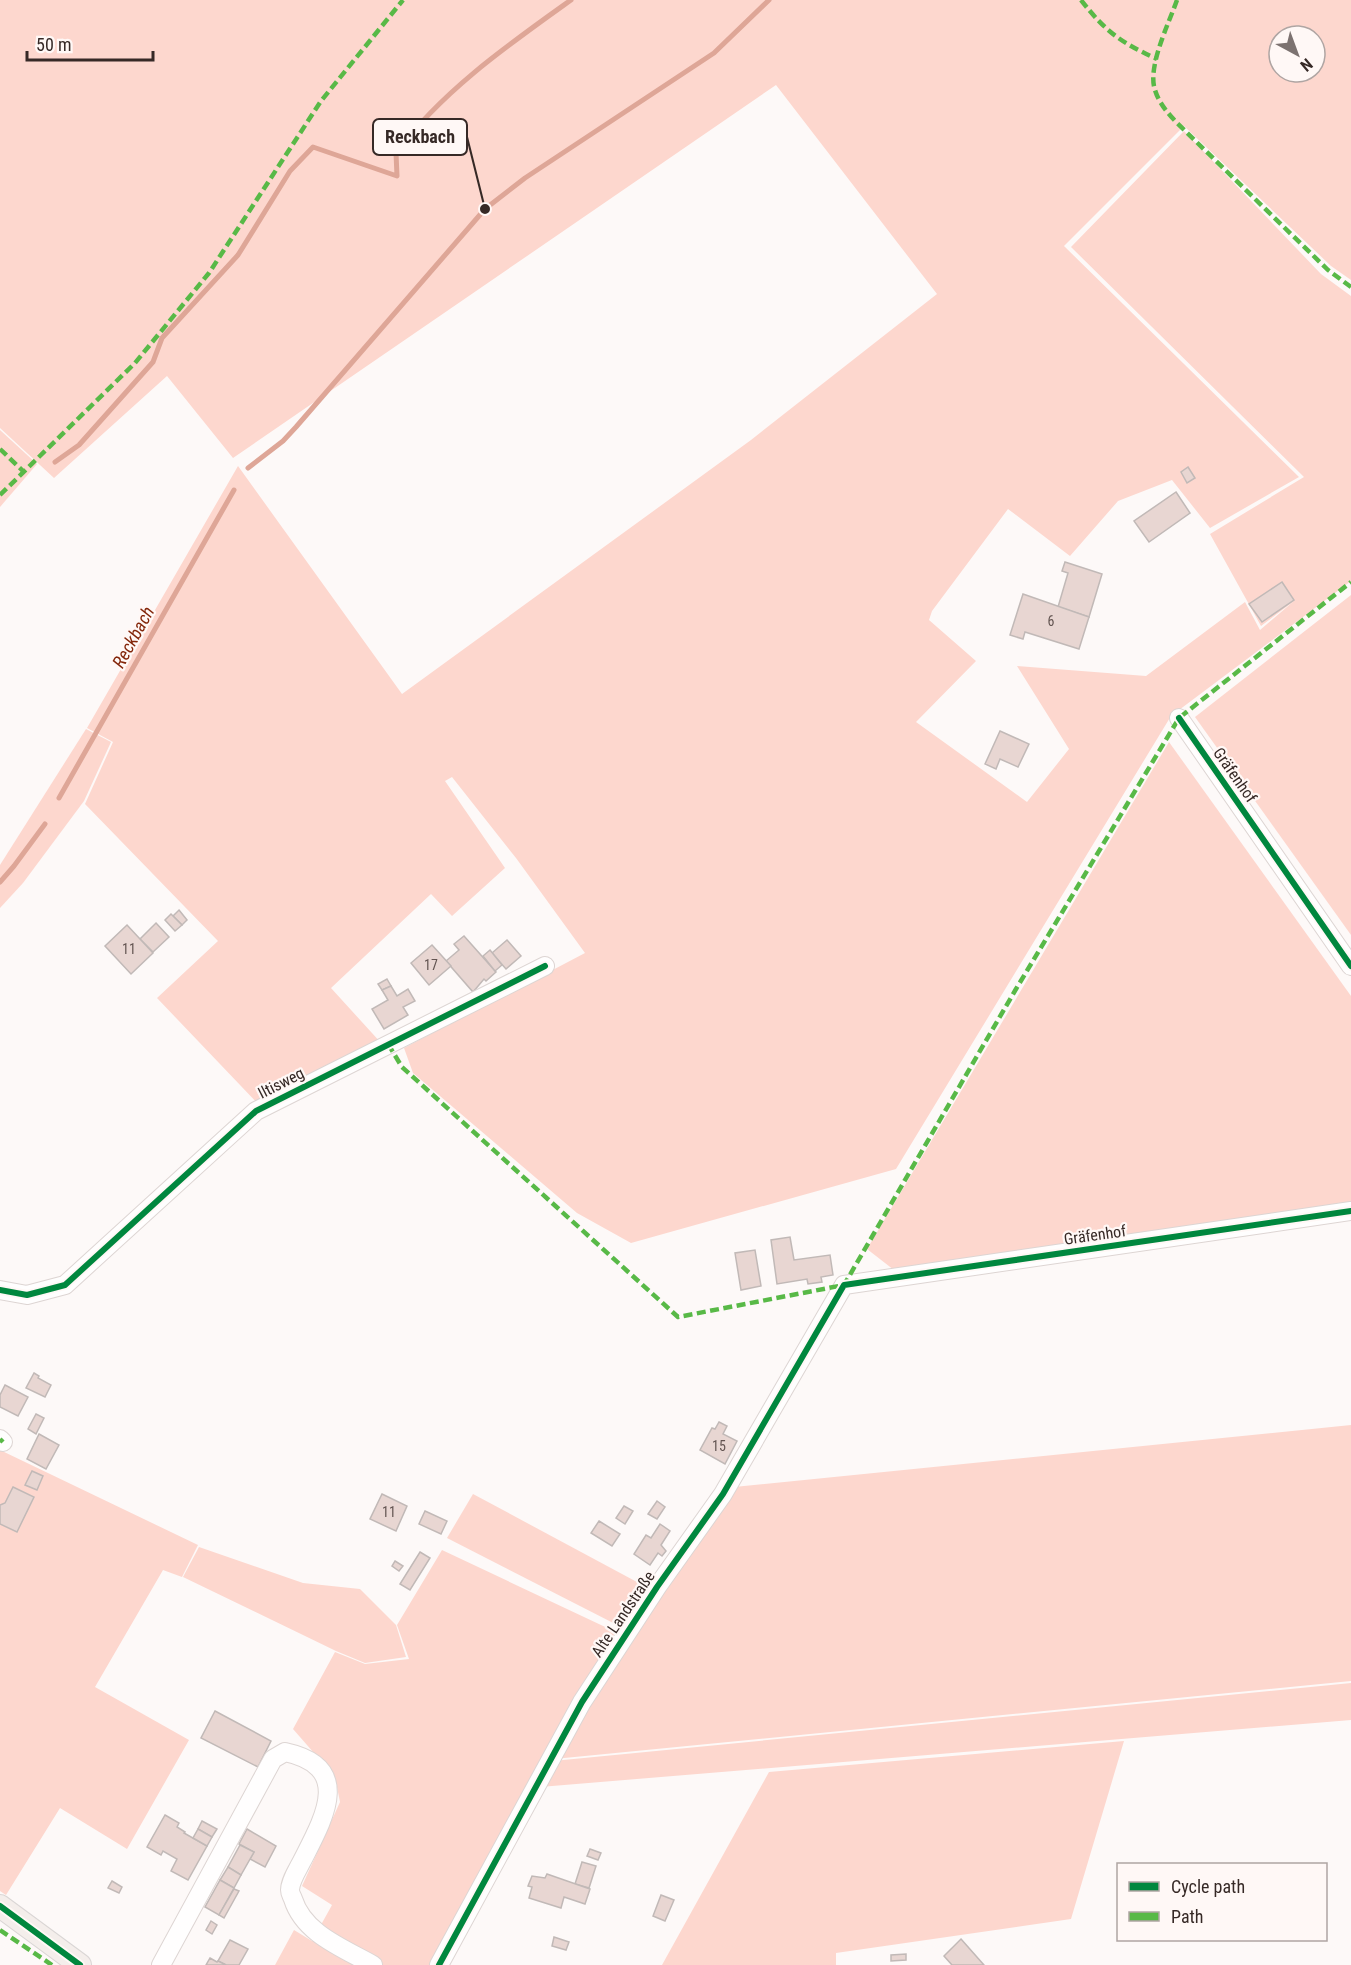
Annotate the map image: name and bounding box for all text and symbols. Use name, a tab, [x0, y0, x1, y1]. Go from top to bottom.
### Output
scale bar	[27, 24, 153, 62]
north arrow	[1267, 24, 1327, 84]
text: 50 m	[36, 34, 71, 55]
text: N	[1297, 55, 1316, 75]
callout: Reckbach	[373, 119, 467, 155]
text: Reckbach	[385, 126, 455, 147]
water label: Reckbach	[108, 603, 158, 671]
house number: 6	[1048, 613, 1055, 629]
street label: Gräfenhof	[1209, 744, 1261, 806]
house number: 11	[122, 941, 136, 957]
house number: 17	[424, 957, 438, 973]
street label: Iltisweg	[255, 1063, 307, 1103]
street label: Gräfenhof	[1063, 1221, 1127, 1249]
house number: 15	[712, 1438, 726, 1454]
house number: 11	[382, 1504, 396, 1520]
street label: Alte Landstraße	[587, 1567, 659, 1661]
legend	[1117, 1863, 1327, 1941]
text: Cycle path	[1171, 1876, 1245, 1897]
text: Path	[1171, 1906, 1204, 1927]

